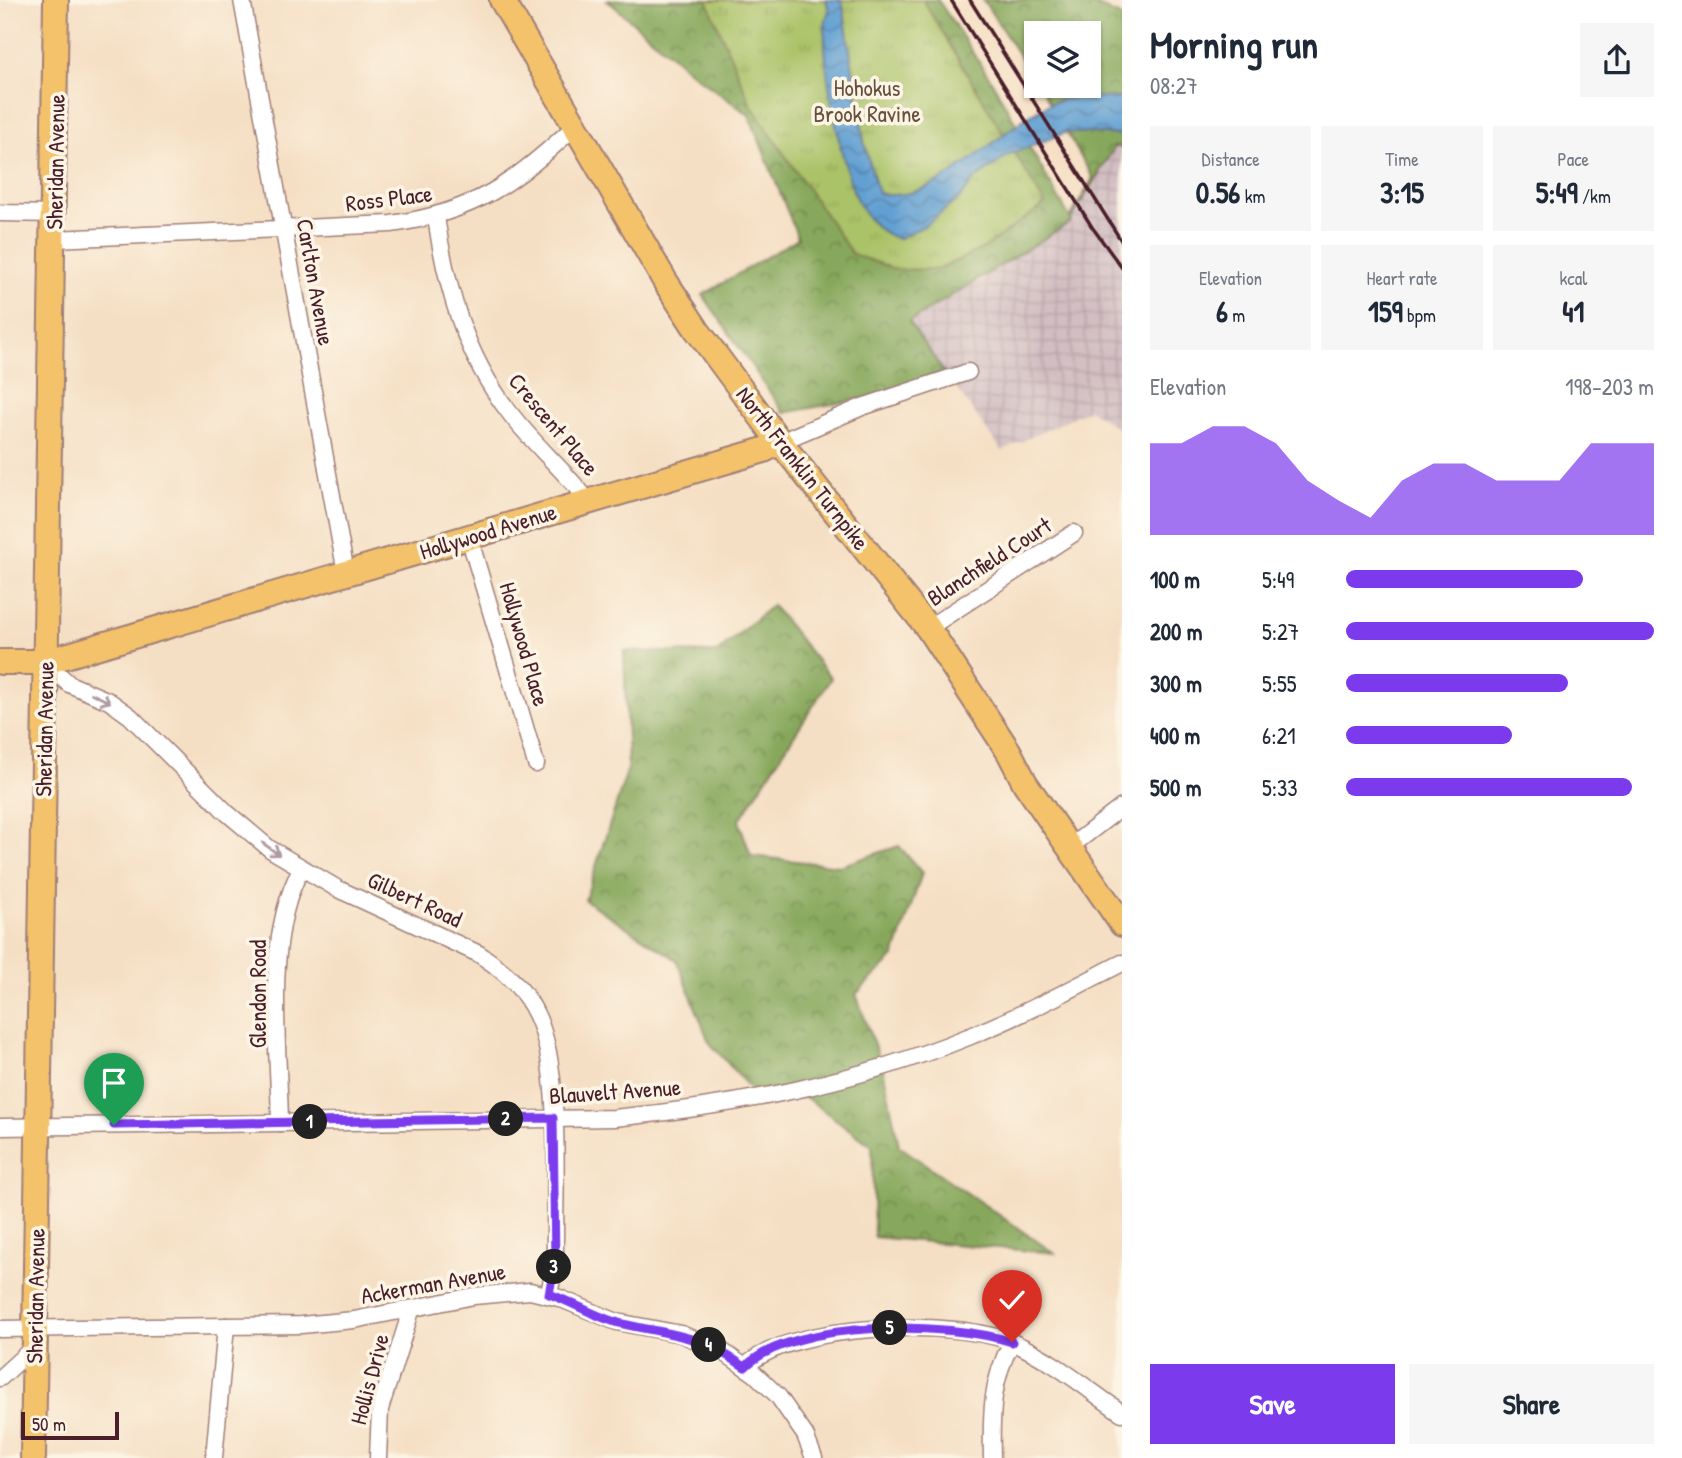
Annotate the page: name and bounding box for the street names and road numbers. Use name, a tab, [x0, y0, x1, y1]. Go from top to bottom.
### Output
street label: Sheridan Avenue	[38, 94, 72, 230]
street label: Ross Place	[344, 177, 434, 219]
street label: Carlton Avenue	[290, 216, 342, 348]
street label: Crescent Place	[502, 366, 606, 482]
street label: North Franklin Turnpike	[729, 380, 877, 556]
street label: Hollywood Avenue	[416, 495, 560, 567]
street label: Blanchfield Court	[921, 509, 1058, 613]
street label: Hollywood Place	[493, 578, 557, 710]
street label: Sheridan Avenue	[27, 661, 61, 797]
street label: Gilbert Road	[363, 864, 467, 934]
street label: Glendon Road	[242, 940, 273, 1048]
street label: Blauvelt Avenue	[548, 1071, 682, 1111]
street label: Sheridan Avenue	[18, 1228, 52, 1364]
street label: Ackerman Avenue	[358, 1255, 508, 1311]
street label: Hollis Drive	[342, 1330, 396, 1428]

